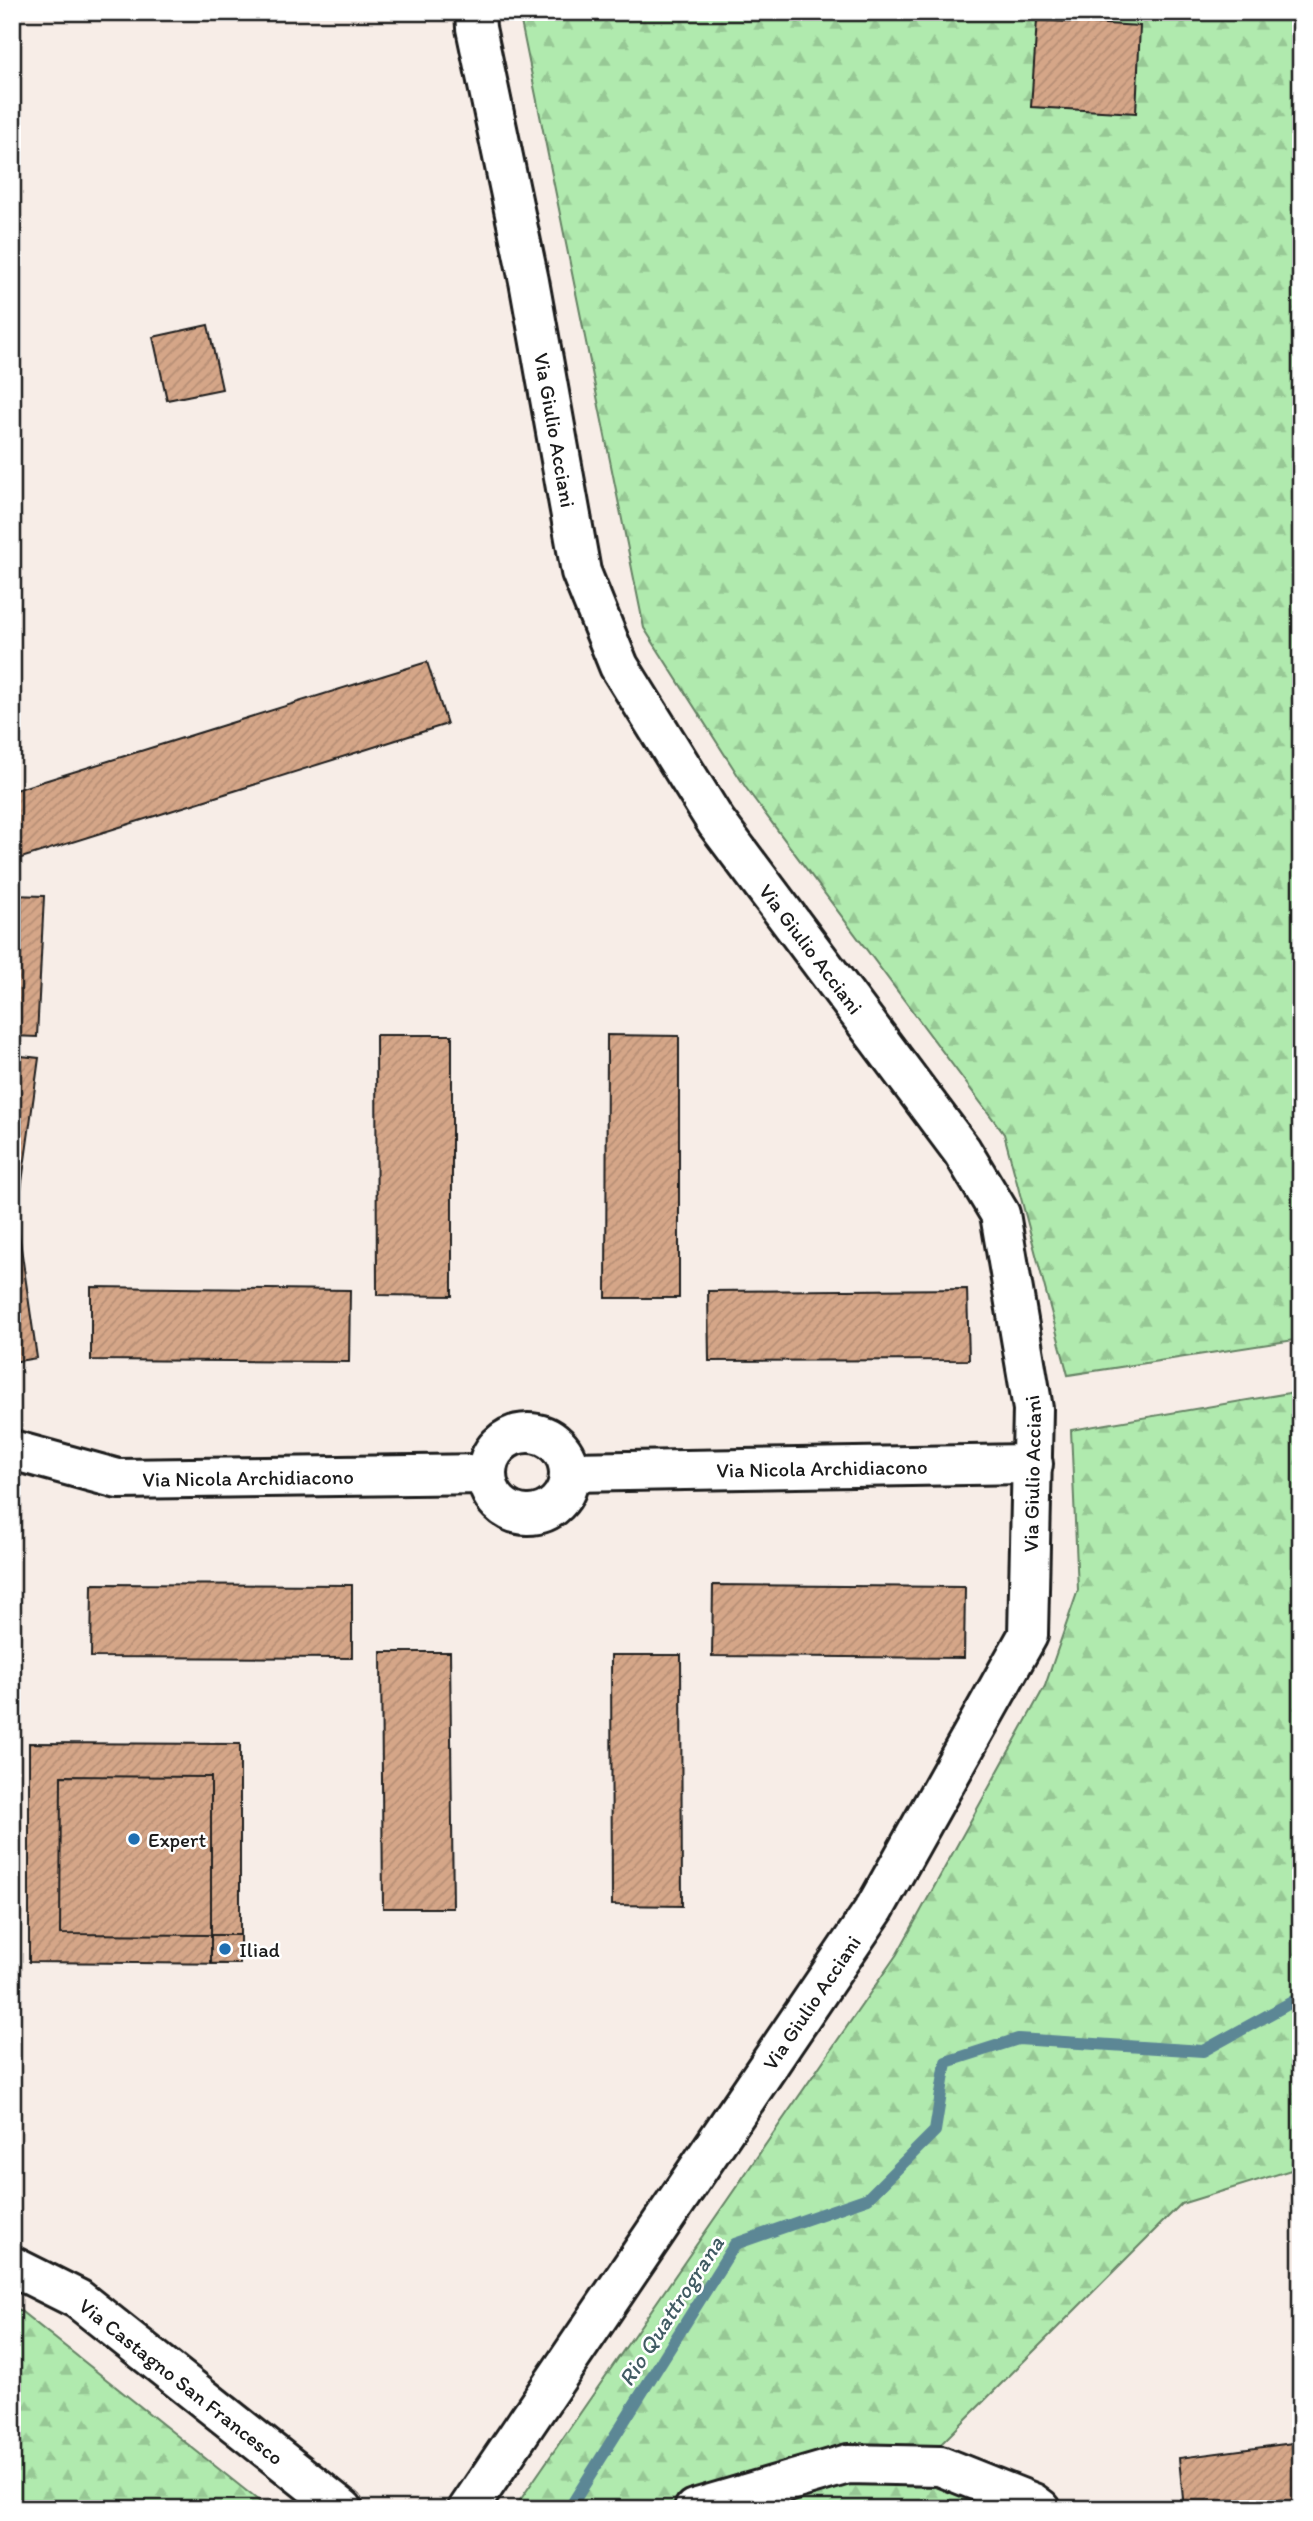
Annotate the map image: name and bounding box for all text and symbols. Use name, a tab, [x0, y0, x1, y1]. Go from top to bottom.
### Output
street label: Via Giulio Acciani	[529, 351, 581, 509]
street label: Via Giulio Acciani	[754, 879, 868, 1019]
street label: Via Giulio Acciani	[1017, 1394, 1046, 1553]
street label: Via Nicola Archidiacono	[716, 1453, 928, 1482]
street label: Via Nicola Archidiacono	[142, 1463, 354, 1491]
place label: Expert	[148, 1827, 206, 1852]
marker: Expert	[126, 1831, 142, 1847]
street label: Via Giulio Acciani	[757, 1930, 866, 2074]
place label: Iliad	[239, 1937, 280, 1962]
marker: Iliad	[217, 1941, 233, 1957]
water label: Rio Quattrograna	[612, 2230, 730, 2391]
street label: Via Castagno San Francesco	[74, 2293, 289, 2470]

